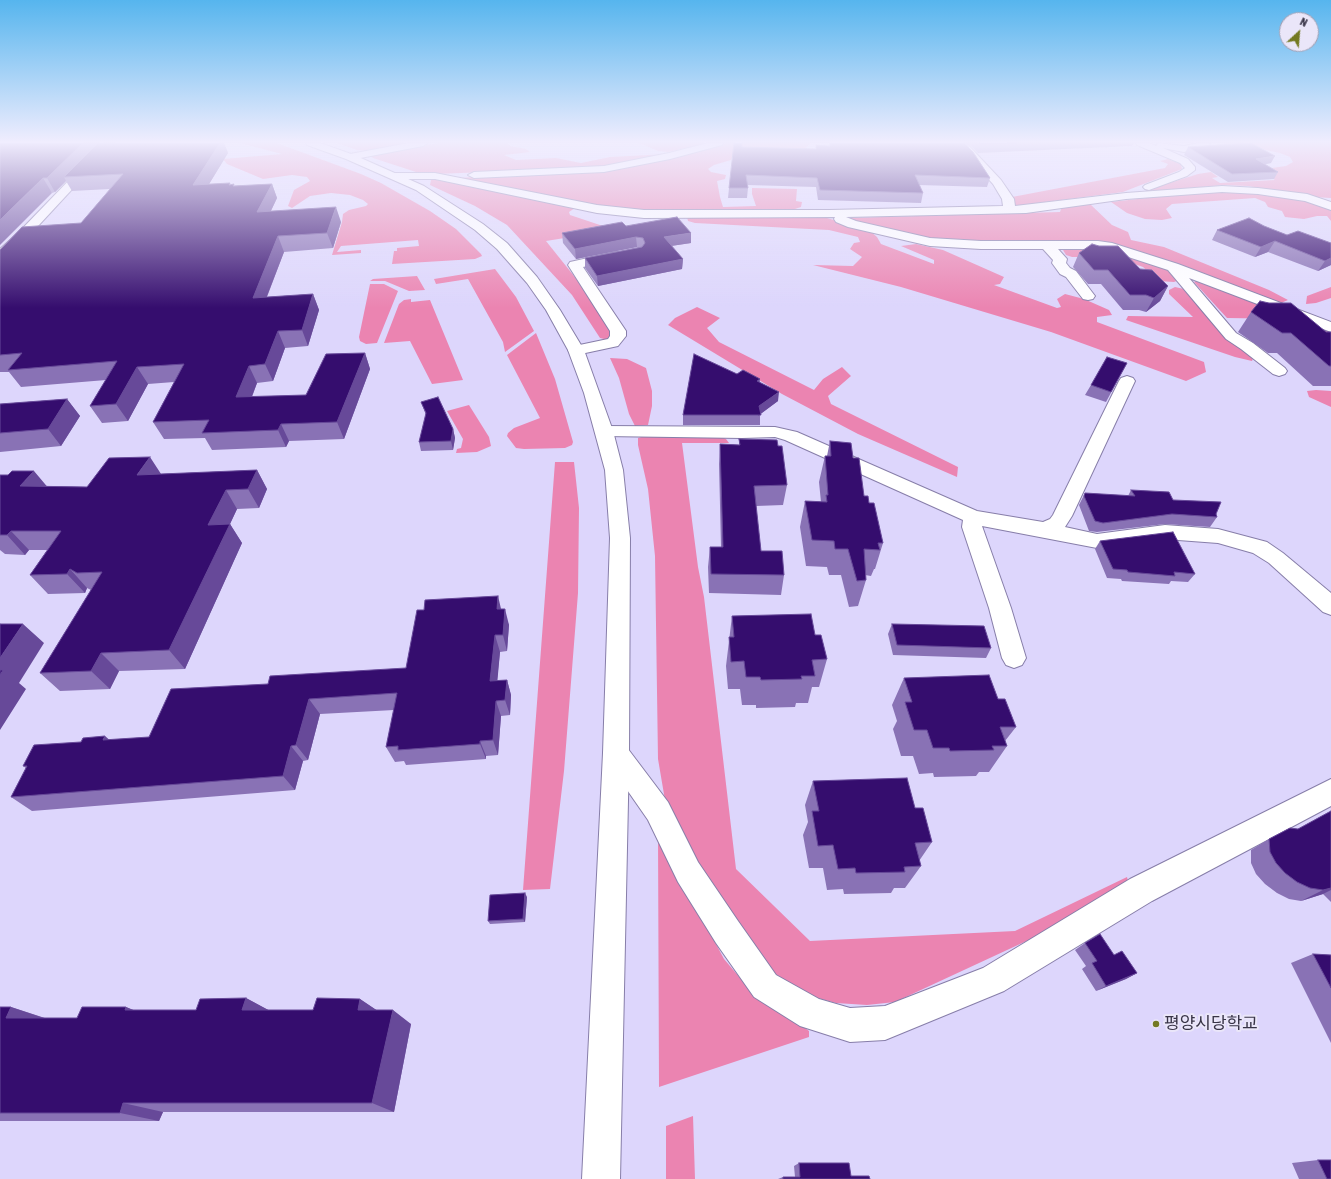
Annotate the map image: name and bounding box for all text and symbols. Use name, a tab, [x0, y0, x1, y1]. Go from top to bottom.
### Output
north arrow	[1279, 12, 1319, 52]
text: N	[1298, 15, 1309, 29]
place label: 평양시당학교	[1164, 1014, 1258, 1034]
marker: 평양시당학교	[1151, 1019, 1161, 1029]

